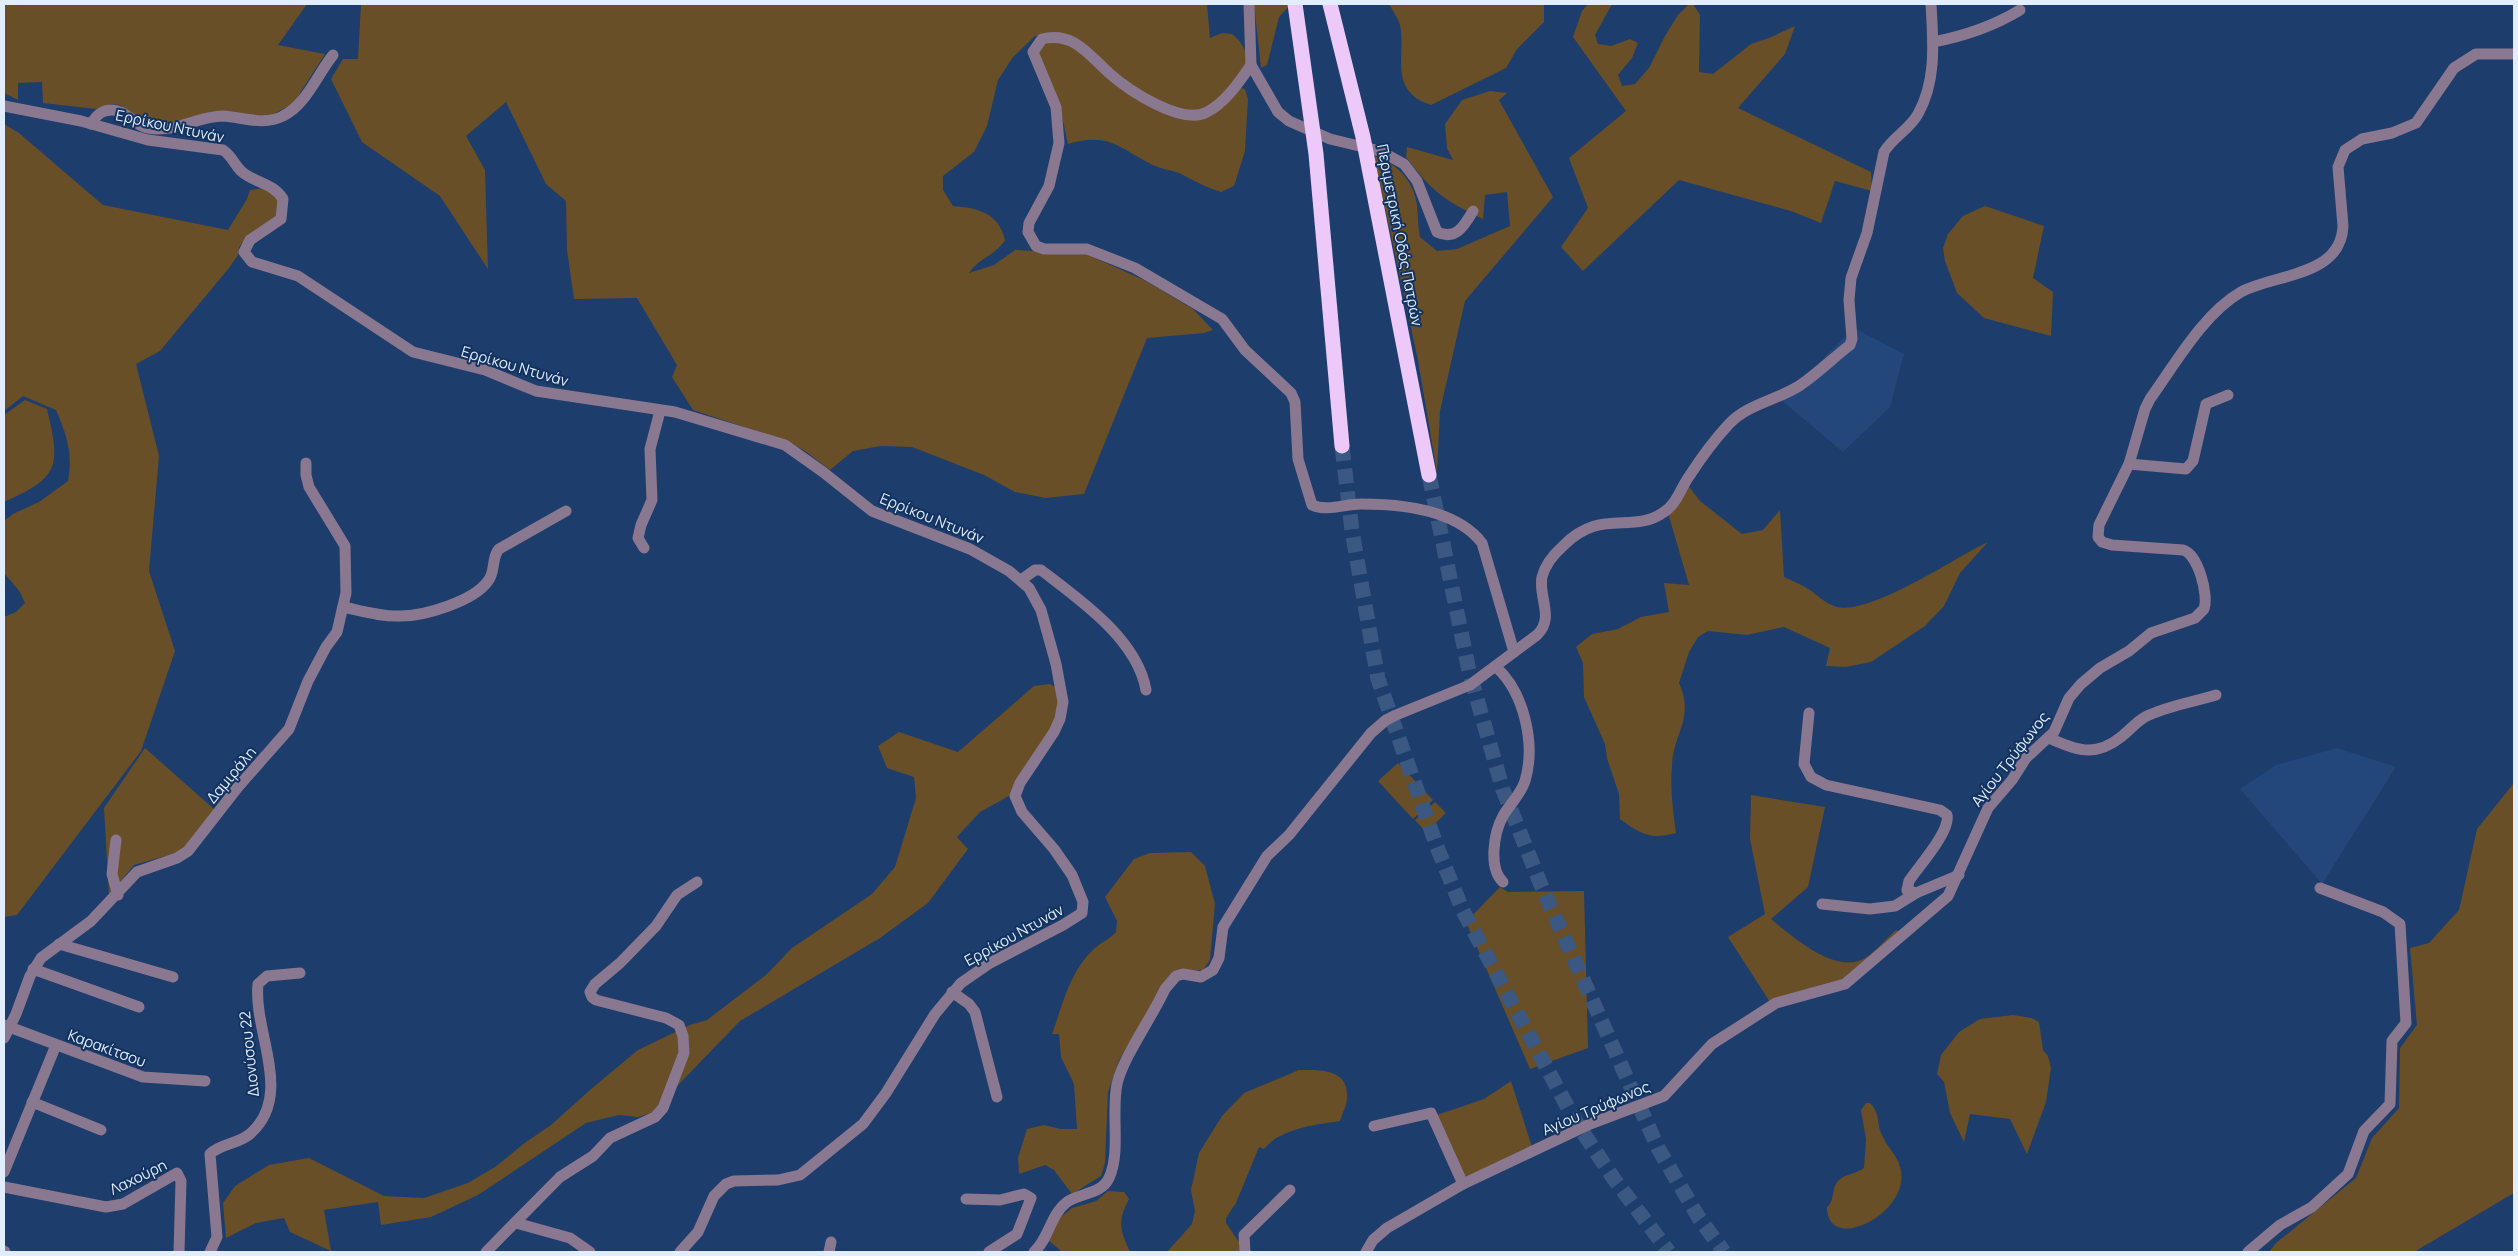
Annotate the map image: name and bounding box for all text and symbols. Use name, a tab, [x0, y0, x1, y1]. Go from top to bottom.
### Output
street label: Ερρίκου Ντυνάν	[114, 104, 227, 148]
street label: Περιμετρική Οδός Πατρών	[1372, 142, 1428, 328]
street label: Ερρίκου Ντυνάν	[459, 341, 571, 391]
street label: Ερρίκου Ντυνάν	[877, 488, 988, 549]
street label: Αγίου Τρύφωνος	[1966, 707, 2054, 811]
street label: Δαμιράλη	[201, 742, 261, 808]
street label: Ερρίκου Ντυνάν	[961, 899, 1068, 971]
street label: Διονύσου 22	[234, 1010, 264, 1098]
street label: Καρακίτσου	[65, 1024, 149, 1072]
street label: Αγίου Τρύφωνος	[1539, 1076, 1653, 1140]
street label: Λαχούρη	[106, 1154, 170, 1200]

